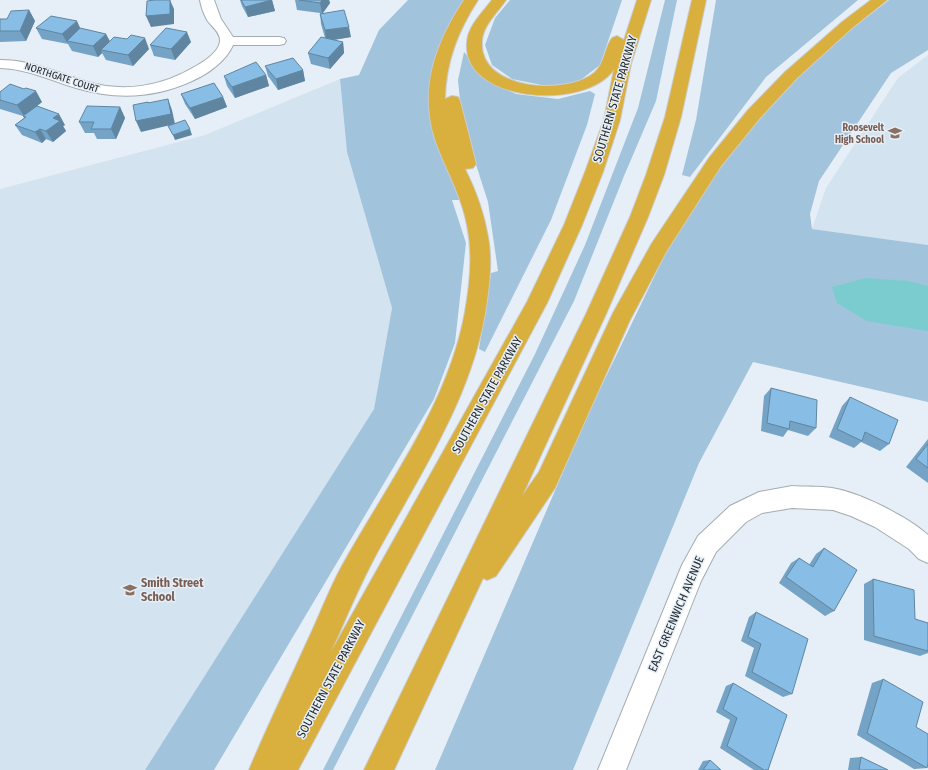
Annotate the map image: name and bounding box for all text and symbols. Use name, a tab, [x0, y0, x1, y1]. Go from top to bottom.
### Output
street label: SOUTHERN STATE PARKWAY	[590, 34, 640, 164]
street label: NORTHGATE COURT	[23, 60, 101, 96]
place label: Roosevelt High School	[835, 122, 884, 146]
school or university icon: Roosevelt High School	[887, 125, 903, 141]
street label: SOUTHERN STATE PARKWAY	[449, 334, 525, 456]
street label: EAST GREENWICH AVENUE	[645, 554, 707, 674]
place label: Smith Street School	[141, 576, 204, 604]
school or university icon: Smith Street School	[122, 582, 138, 598]
street label: SOUTHERN STATE PARKWAY	[294, 618, 368, 740]

